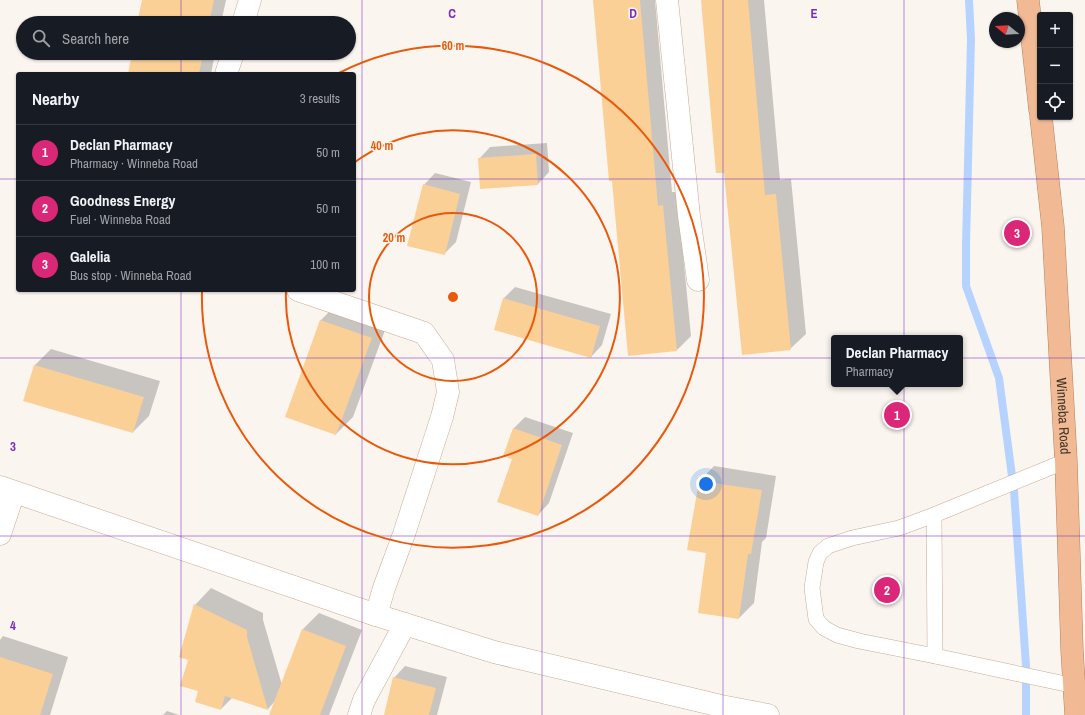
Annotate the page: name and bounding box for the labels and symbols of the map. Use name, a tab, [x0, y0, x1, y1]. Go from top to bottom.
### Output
text: C	[448, 5, 456, 22]
text: D	[629, 5, 637, 22]
text: E	[810, 5, 818, 22]
north arrow	[989, 12, 1025, 48]
text: 60 m	[442, 38, 464, 54]
text: 40 m	[371, 138, 393, 154]
pin: 3	[1004, 218, 1030, 248]
text: 20 m	[383, 230, 405, 246]
centre of rings	[446, 290, 460, 304]
street label: Winneba Road	[1052, 377, 1075, 455]
pin: 1	[884, 400, 910, 430]
text: 3	[10, 438, 16, 455]
your location	[696, 474, 716, 494]
pin: 2	[874, 575, 900, 605]
text: 4	[10, 617, 16, 634]

